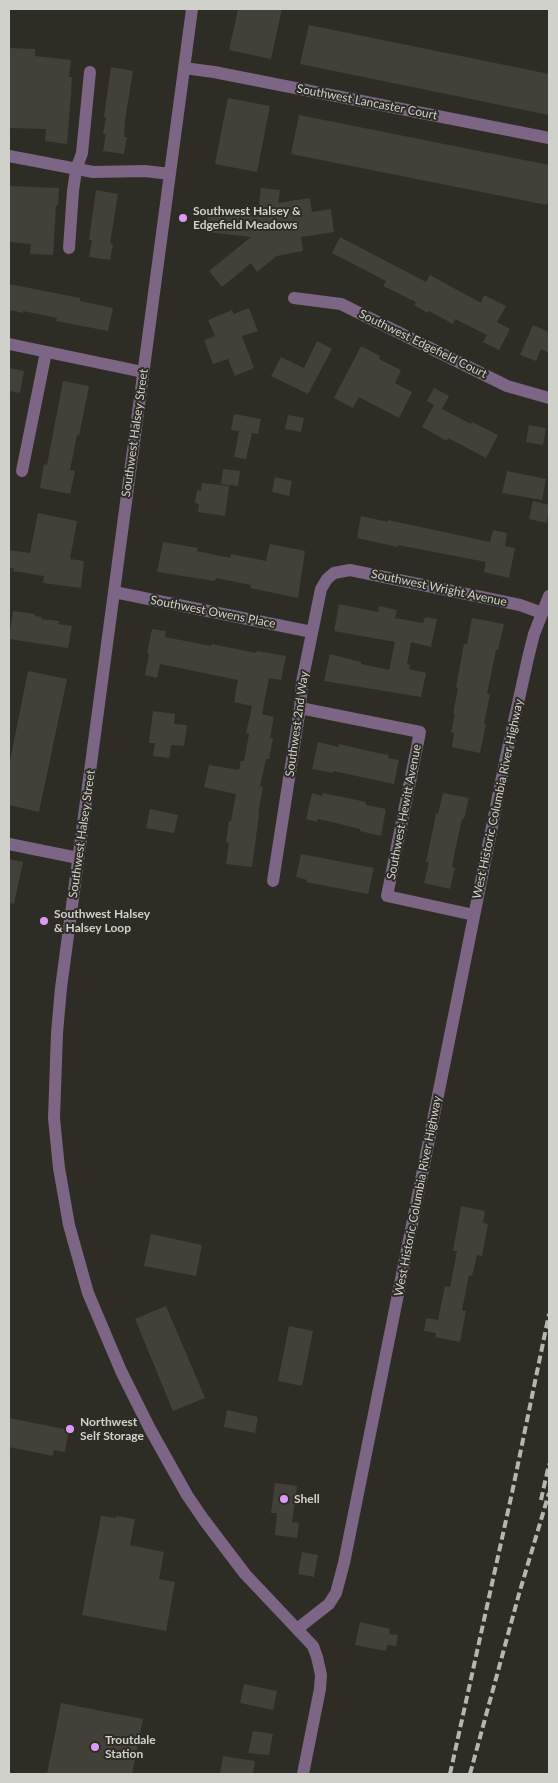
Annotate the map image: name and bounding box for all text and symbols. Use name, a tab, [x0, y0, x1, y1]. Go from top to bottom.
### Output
street label: Southwest Lancaster Court	[295, 81, 439, 123]
place label: Southwest Halsey & Edgefield Meadows	[193, 204, 301, 232]
marker: Southwest Halsey & Edgefield Meadows	[177, 212, 189, 224]
street label: Southwest Edgefield Court	[357, 307, 489, 381]
street label: Southwest Halsey Street	[119, 368, 151, 498]
street label: Southwest Wright Avenue	[370, 567, 508, 609]
street label: Southwest Owens Place	[149, 593, 277, 631]
street label: Southwest 2nd Way	[282, 670, 312, 778]
street label: West Historic Columbia River Highway	[470, 698, 526, 900]
street label: Southwest Hewitt Avenue	[384, 743, 424, 881]
street label: Southwest Halsey Street	[66, 769, 98, 899]
place label: Southwest Halsey & Halsey Loop	[54, 907, 150, 935]
marker: Southwest Halsey & Halsey Loop	[38, 915, 50, 927]
street label: West Historic Columbia River Highway	[391, 1095, 445, 1297]
place label: Northwest Self Storage	[80, 1415, 144, 1443]
marker: Northwest Self Storage	[64, 1423, 76, 1435]
place label: Shell	[294, 1492, 320, 1506]
marker: Shell	[278, 1493, 290, 1505]
place label: Troutdale Station	[105, 1733, 156, 1761]
marker: Troutdale Station	[89, 1741, 101, 1753]

